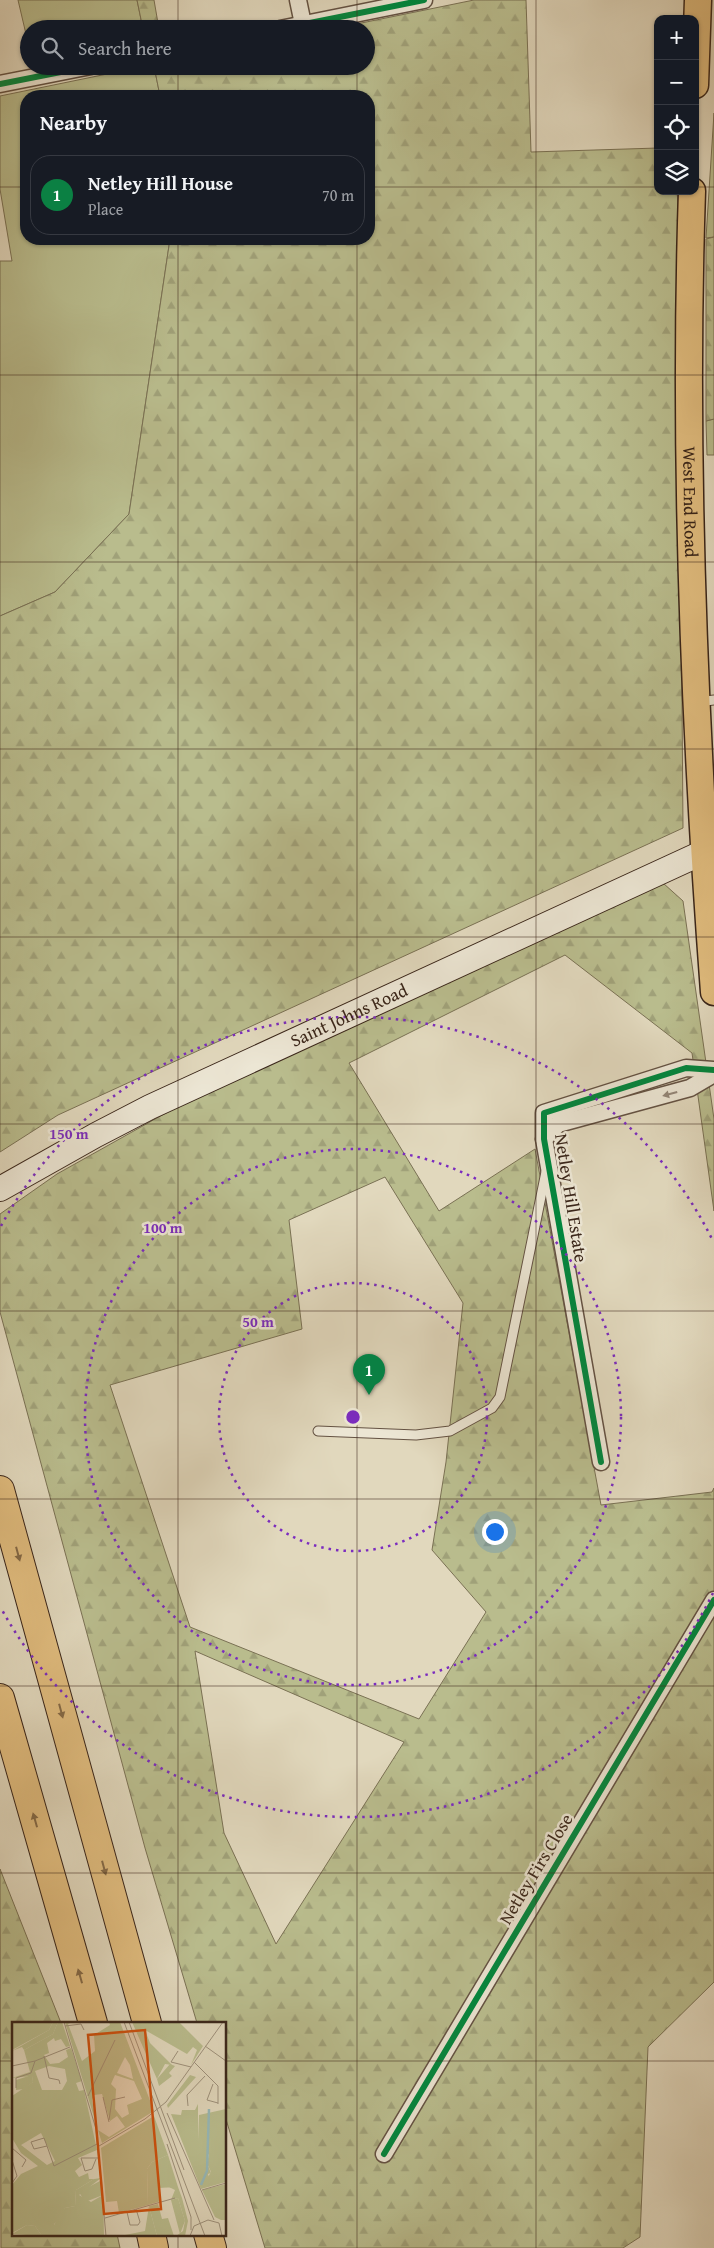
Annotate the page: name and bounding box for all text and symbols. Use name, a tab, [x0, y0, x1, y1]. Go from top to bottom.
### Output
map controls	[654, 15, 699, 195]
button: +	[654, 15, 699, 60]
search box	[20, 20, 375, 75]
icon: search	[38, 34, 66, 62]
text: Search here	[78, 34, 172, 62]
button: −	[654, 60, 699, 105]
button: locate	[654, 105, 699, 150]
text: Nearby	[40, 107, 107, 138]
button: layers	[654, 150, 699, 195]
text: Netley Hill House	[88, 169, 233, 197]
text: 1	[53, 183, 61, 207]
text: 70 m	[322, 183, 354, 207]
text: Place	[88, 197, 123, 221]
street label: West End Road	[676, 446, 705, 558]
street label: Saint Johns Road	[286, 976, 412, 1054]
one-way arrow	[662, 1090, 677, 1098]
text: 150 m	[49, 1123, 89, 1144]
street label: Netley Hill Estate	[548, 1132, 595, 1264]
text: 100 m	[143, 1217, 183, 1238]
text: 50 m	[242, 1311, 274, 1332]
pin: 1	[353, 1354, 385, 1395]
centre of rings	[344, 1408, 362, 1426]
your location	[482, 1519, 508, 1545]
one-way arrow	[14, 1547, 22, 1562]
one-way arrow	[57, 1703, 65, 1718]
street label: Netley Firs Close	[492, 1808, 579, 1929]
one-way arrow	[31, 1812, 39, 1828]
one-way arrow	[101, 1860, 109, 1875]
one-way arrow	[75, 1969, 83, 1984]
inset map	[12, 2022, 226, 2236]

